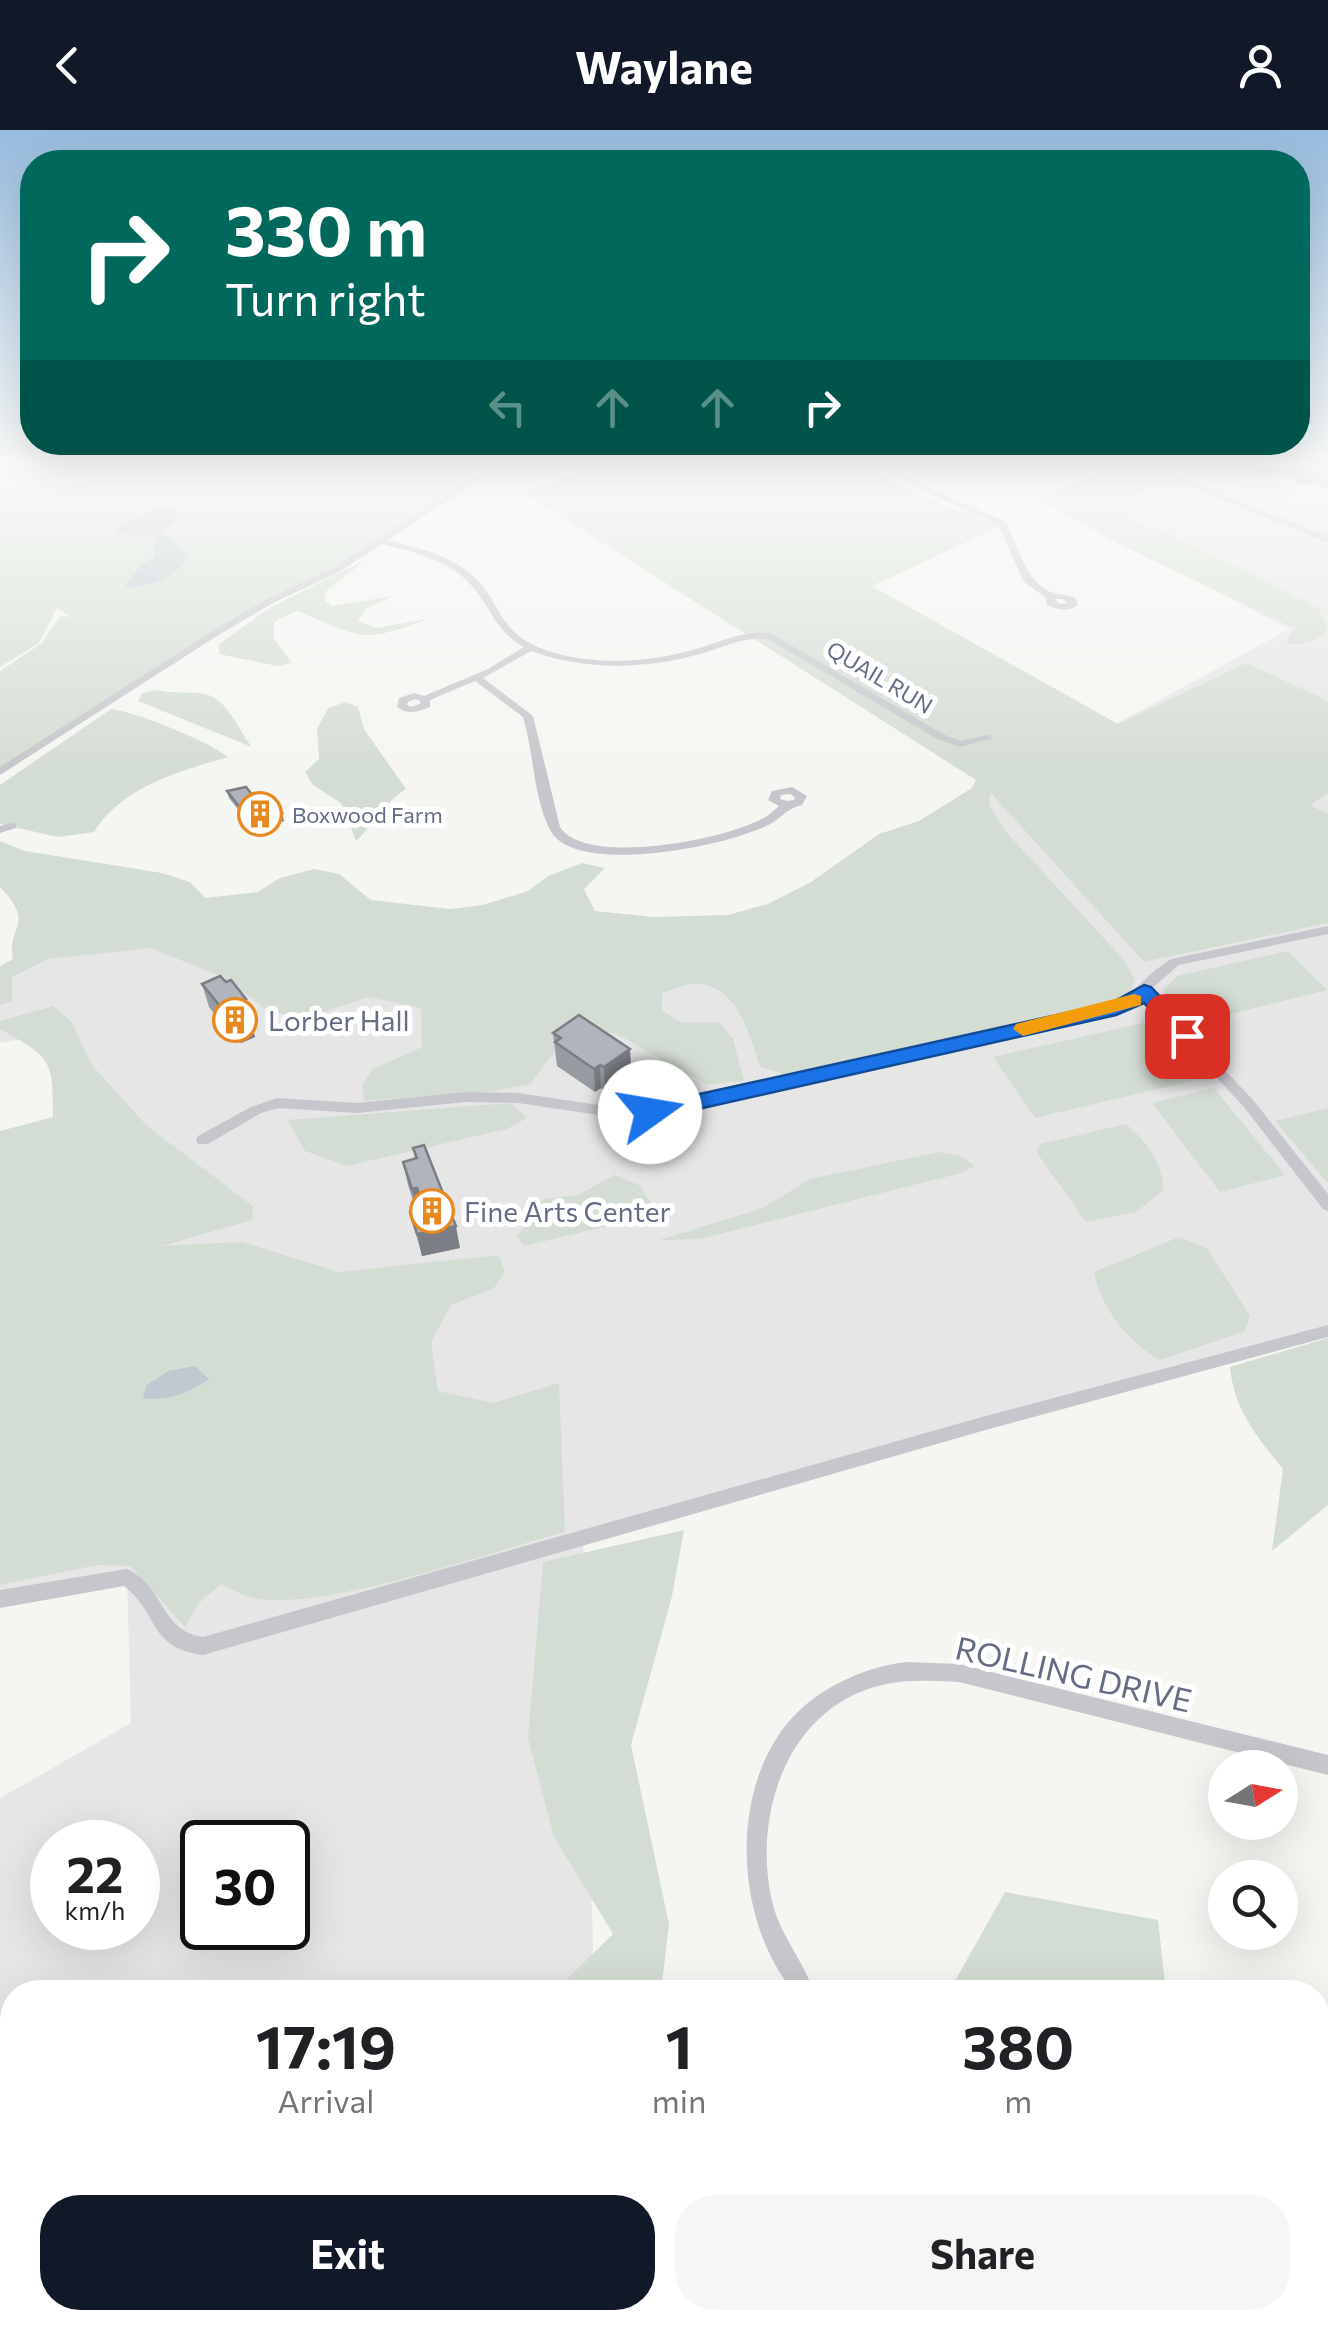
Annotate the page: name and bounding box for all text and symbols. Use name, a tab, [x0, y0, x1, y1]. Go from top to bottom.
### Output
icon: back	[40, 38, 95, 93]
text: Waylane	[575, 38, 753, 93]
icon: person	[1233, 38, 1288, 93]
text: 330 m	[225, 185, 427, 270]
icon: right	[60, 190, 190, 320]
text: Turn right	[225, 270, 426, 325]
icon: left	[480, 380, 535, 435]
icon: ahead	[585, 380, 640, 435]
icon: ahead	[690, 380, 745, 435]
icon: right	[795, 380, 850, 435]
street label: QUAIL RUN	[822, 635, 938, 719]
building icon: Boxwood Farm	[237, 791, 283, 837]
place label: Boxwood Farm	[292, 801, 443, 828]
pin	[1145, 994, 1230, 1079]
building icon: Lorber Hall	[212, 997, 258, 1043]
place label: Lorber Hall	[268, 1003, 410, 1037]
icon: arrive	[1160, 1009, 1215, 1064]
position arrow	[598, 1060, 702, 1164]
building icon: Fine Arts Center	[409, 1188, 455, 1234]
place label: Fine Arts Center	[464, 1194, 671, 1228]
street label: ROLLING DRIVE	[952, 1626, 1196, 1720]
north arrow	[1208, 1750, 1298, 1840]
map controls	[1208, 1750, 1298, 1950]
speed limit sign: 30	[180, 1820, 310, 1950]
text: 22	[67, 1842, 123, 1903]
button: search	[1208, 1860, 1298, 1950]
text: km/h	[65, 1895, 125, 1925]
text: 17:19	[256, 2008, 396, 2081]
text: 1	[666, 2008, 693, 2081]
text: 380	[962, 2008, 1074, 2081]
text: Arrival	[278, 2080, 374, 2120]
text: min	[652, 2080, 706, 2120]
text: m	[1004, 2080, 1032, 2120]
button: Exit	[40, 2195, 655, 2310]
button: Share	[675, 2195, 1290, 2310]

